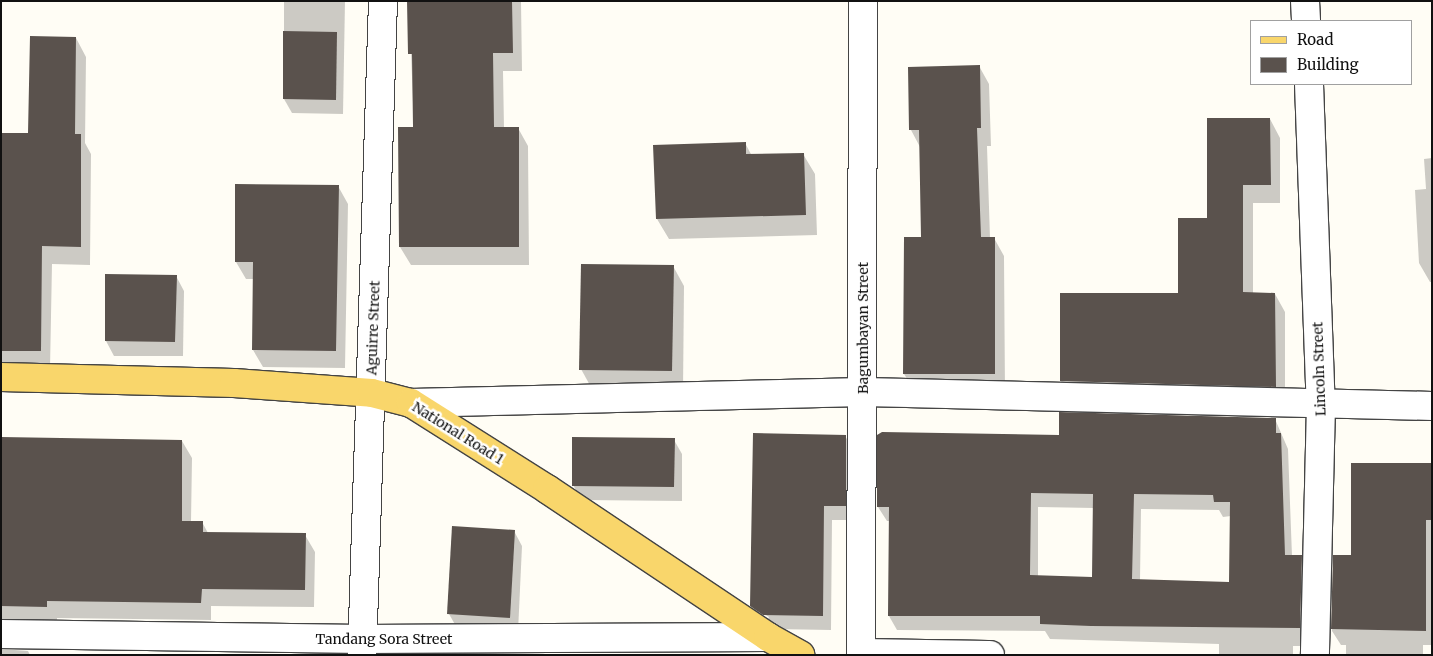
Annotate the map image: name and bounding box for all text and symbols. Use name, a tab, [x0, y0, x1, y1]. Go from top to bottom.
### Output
legend	[1250, 20, 1413, 85]
text: Road	[1297, 30, 1333, 49]
text: Building	[1297, 55, 1359, 74]
street label: Bagumbayan Street	[855, 262, 871, 394]
street label: Aguirre Street	[363, 280, 383, 376]
street label: Lincoln Street	[1309, 322, 1329, 416]
street label: National Road 1	[409, 398, 507, 468]
street label: Tandang Sora Street	[316, 631, 452, 647]

